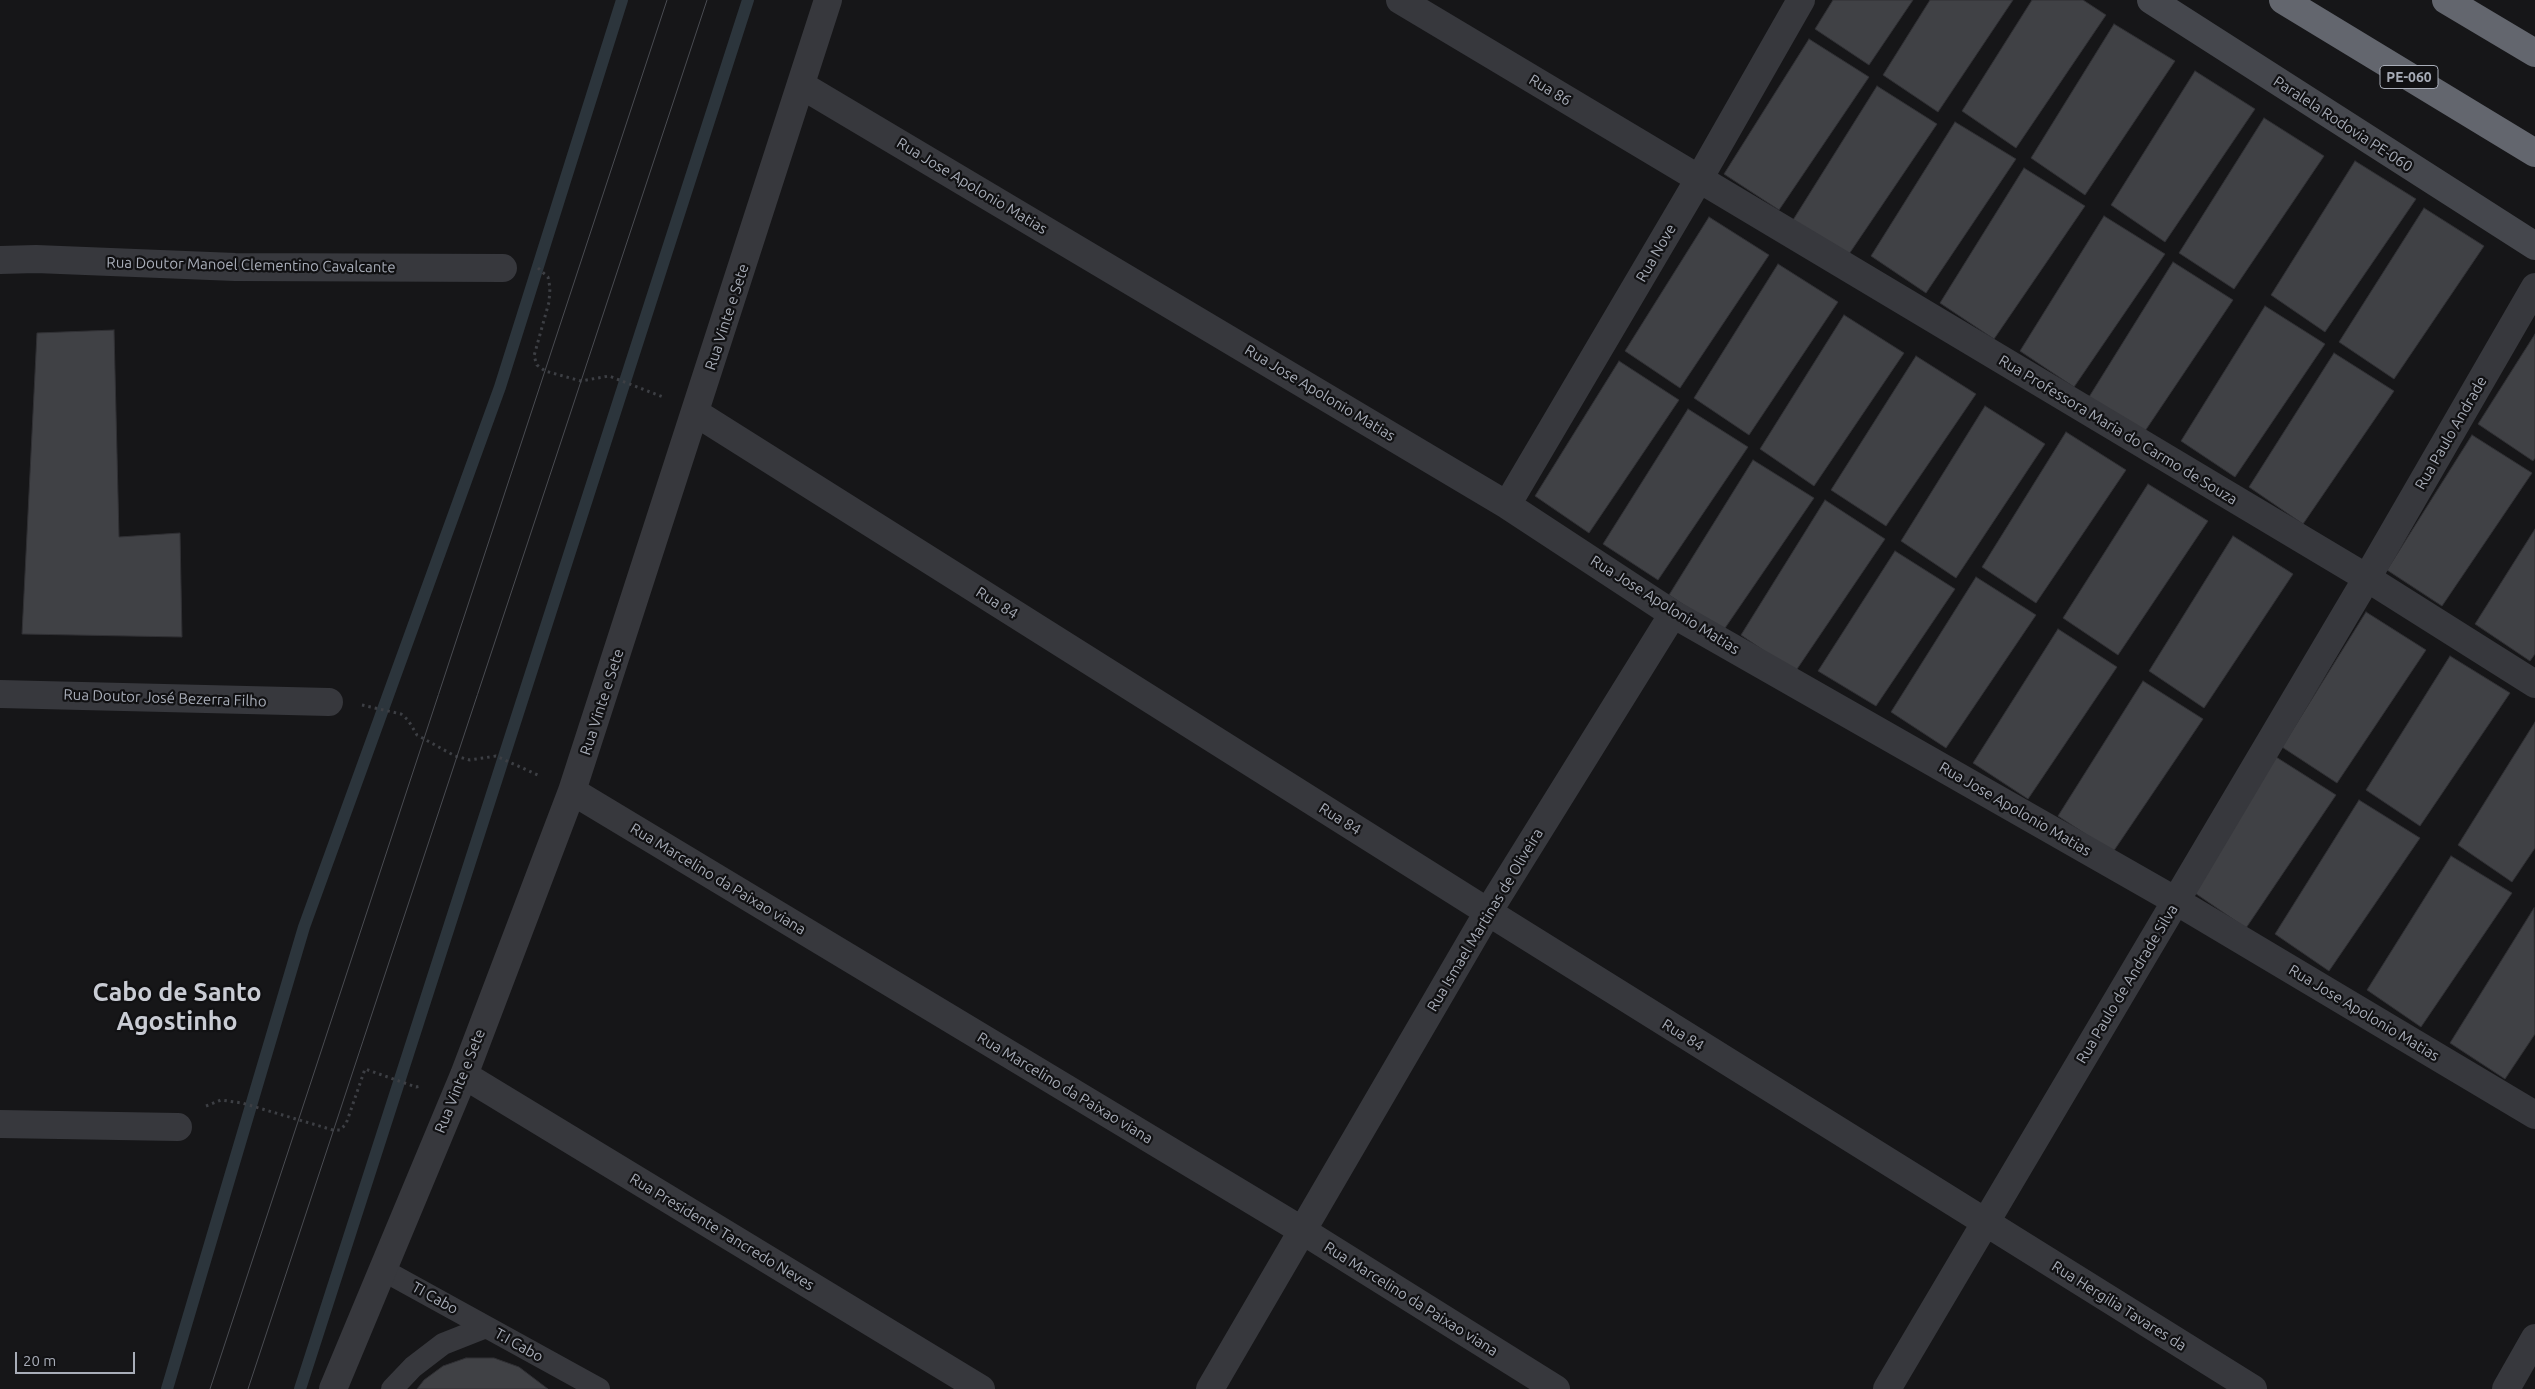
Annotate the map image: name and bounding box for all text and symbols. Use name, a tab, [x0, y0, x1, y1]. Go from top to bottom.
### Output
road number: PE-060	[2380, 66, 2438, 88]
street label: Rua 86	[1526, 70, 1574, 110]
street label: Paralela Rodovia PE-060	[2270, 72, 2416, 176]
street label: Rua Jose Apolonio Matias	[893, 134, 1051, 238]
street label: Rua Nove	[1632, 221, 1680, 285]
street label: Rua Doutor Manoel Clementino Cavalcante	[106, 253, 396, 277]
street label: Rua Vinte e Sete	[701, 262, 753, 372]
street label: Rua Jose Apolonio Matias	[1241, 341, 1399, 445]
street label: Rua Professora Maria do Carmo de Souza	[1995, 351, 2241, 509]
street label: Rua Paulo Andrade	[2411, 373, 2491, 493]
street label: Rua Jose Apolonio Matias	[1587, 552, 1743, 658]
street label: Rua 84	[973, 583, 1021, 623]
street label: Rua Vinte e Sete	[576, 647, 628, 757]
street label: Rua Doutor José Bezerra Filho	[63, 685, 267, 711]
street label: Rua Jose Apolonio Matias	[1936, 758, 2094, 860]
street label: Rua 84	[1316, 799, 1364, 839]
street label: Rua Marcelino da Paixao viana	[627, 819, 809, 939]
street label: Rua Ismael Martinas de Oliveira	[1423, 825, 1547, 1015]
street label: Rua Paulo de Andrade Silva	[2072, 901, 2182, 1067]
street label: Rua Jose Apolonio Matias	[2285, 961, 2443, 1065]
district label: Cabo de Santo Agostinho	[92, 978, 262, 1037]
street label: Rua 84	[1659, 1015, 1707, 1055]
street label: Rua Vinte e Sete	[431, 1026, 489, 1136]
street label: Rua Marcelino da Paixao viana	[974, 1028, 1156, 1148]
street label: Rua Presidente Tancredo Neves	[626, 1170, 818, 1294]
street label: Rua Marcelino da Paixao viana	[1321, 1238, 1501, 1360]
street label: Rua Hergilia Tavares da	[2048, 1257, 2190, 1355]
street label: TI Cabo	[409, 1278, 461, 1318]
street label: T.I Cabo	[492, 1324, 546, 1366]
scale bar	[18, 1342, 138, 1374]
text: 20 m	[23, 1352, 56, 1369]

